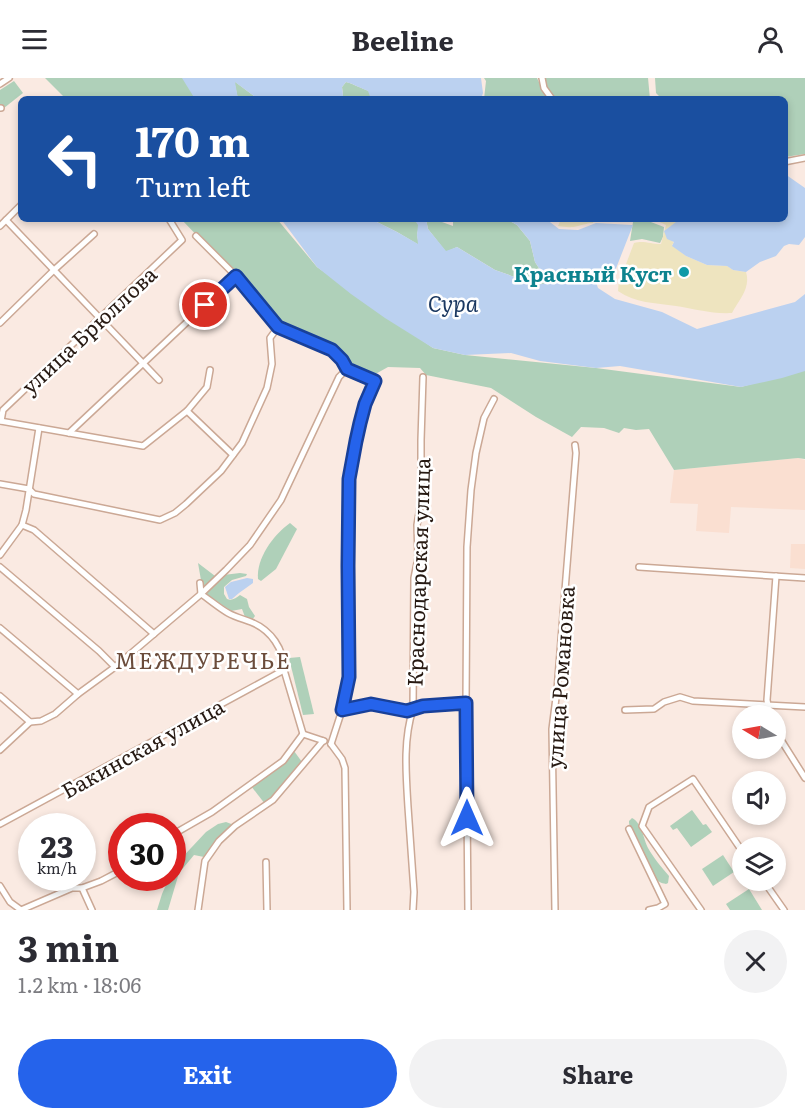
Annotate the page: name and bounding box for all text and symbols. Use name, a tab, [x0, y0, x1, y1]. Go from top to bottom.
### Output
text: Beeline	[351, 19, 454, 59]
icon: menu	[18, 23, 51, 56]
icon: person	[754, 23, 787, 56]
text: 170 m	[135, 108, 250, 170]
icon: left	[36, 120, 114, 198]
text: Turn left	[135, 165, 250, 205]
street label: улица Брюллова	[13, 257, 163, 400]
place label: Красный Куст	[513, 257, 672, 288]
marker: Красный Куст	[677, 265, 691, 279]
pin	[179, 279, 230, 330]
water label: Сура	[428, 286, 479, 319]
icon: arrive	[188, 288, 221, 321]
street label: Краснодарская улица	[398, 456, 437, 687]
street label: улица Романовка	[537, 584, 581, 769]
district label: МЕЖДУРЕЧЬЕ	[115, 643, 291, 676]
street label: Бакинская улица	[55, 689, 230, 805]
north arrow	[732, 705, 786, 759]
map controls	[732, 705, 786, 891]
button: sound	[732, 771, 786, 825]
position arrow	[435, 786, 499, 850]
speed limit sign: 30	[108, 813, 186, 891]
text: 23	[41, 823, 73, 867]
button: layers	[732, 837, 786, 891]
text: km/h	[37, 856, 77, 879]
text: 3 min	[18, 920, 119, 973]
button: close	[724, 930, 787, 993]
text: 1.2 km · 18:06	[18, 969, 141, 999]
button: Exit	[18, 1039, 397, 1108]
button: Share	[409, 1039, 787, 1108]

